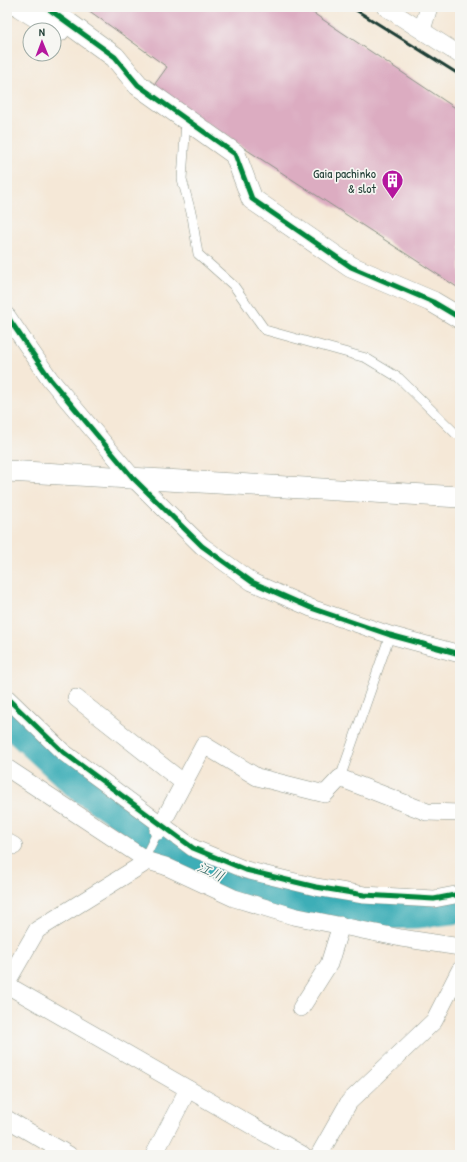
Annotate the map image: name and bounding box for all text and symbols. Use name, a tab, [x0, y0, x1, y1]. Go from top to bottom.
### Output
north arrow	[22, 22, 62, 62]
text: N	[39, 25, 45, 39]
place label: Gaia pachinko & slot	[313, 164, 377, 197]
building icon: Gaia pachinko & slot	[379, 167, 405, 200]
water label: 江川	[194, 856, 228, 886]

